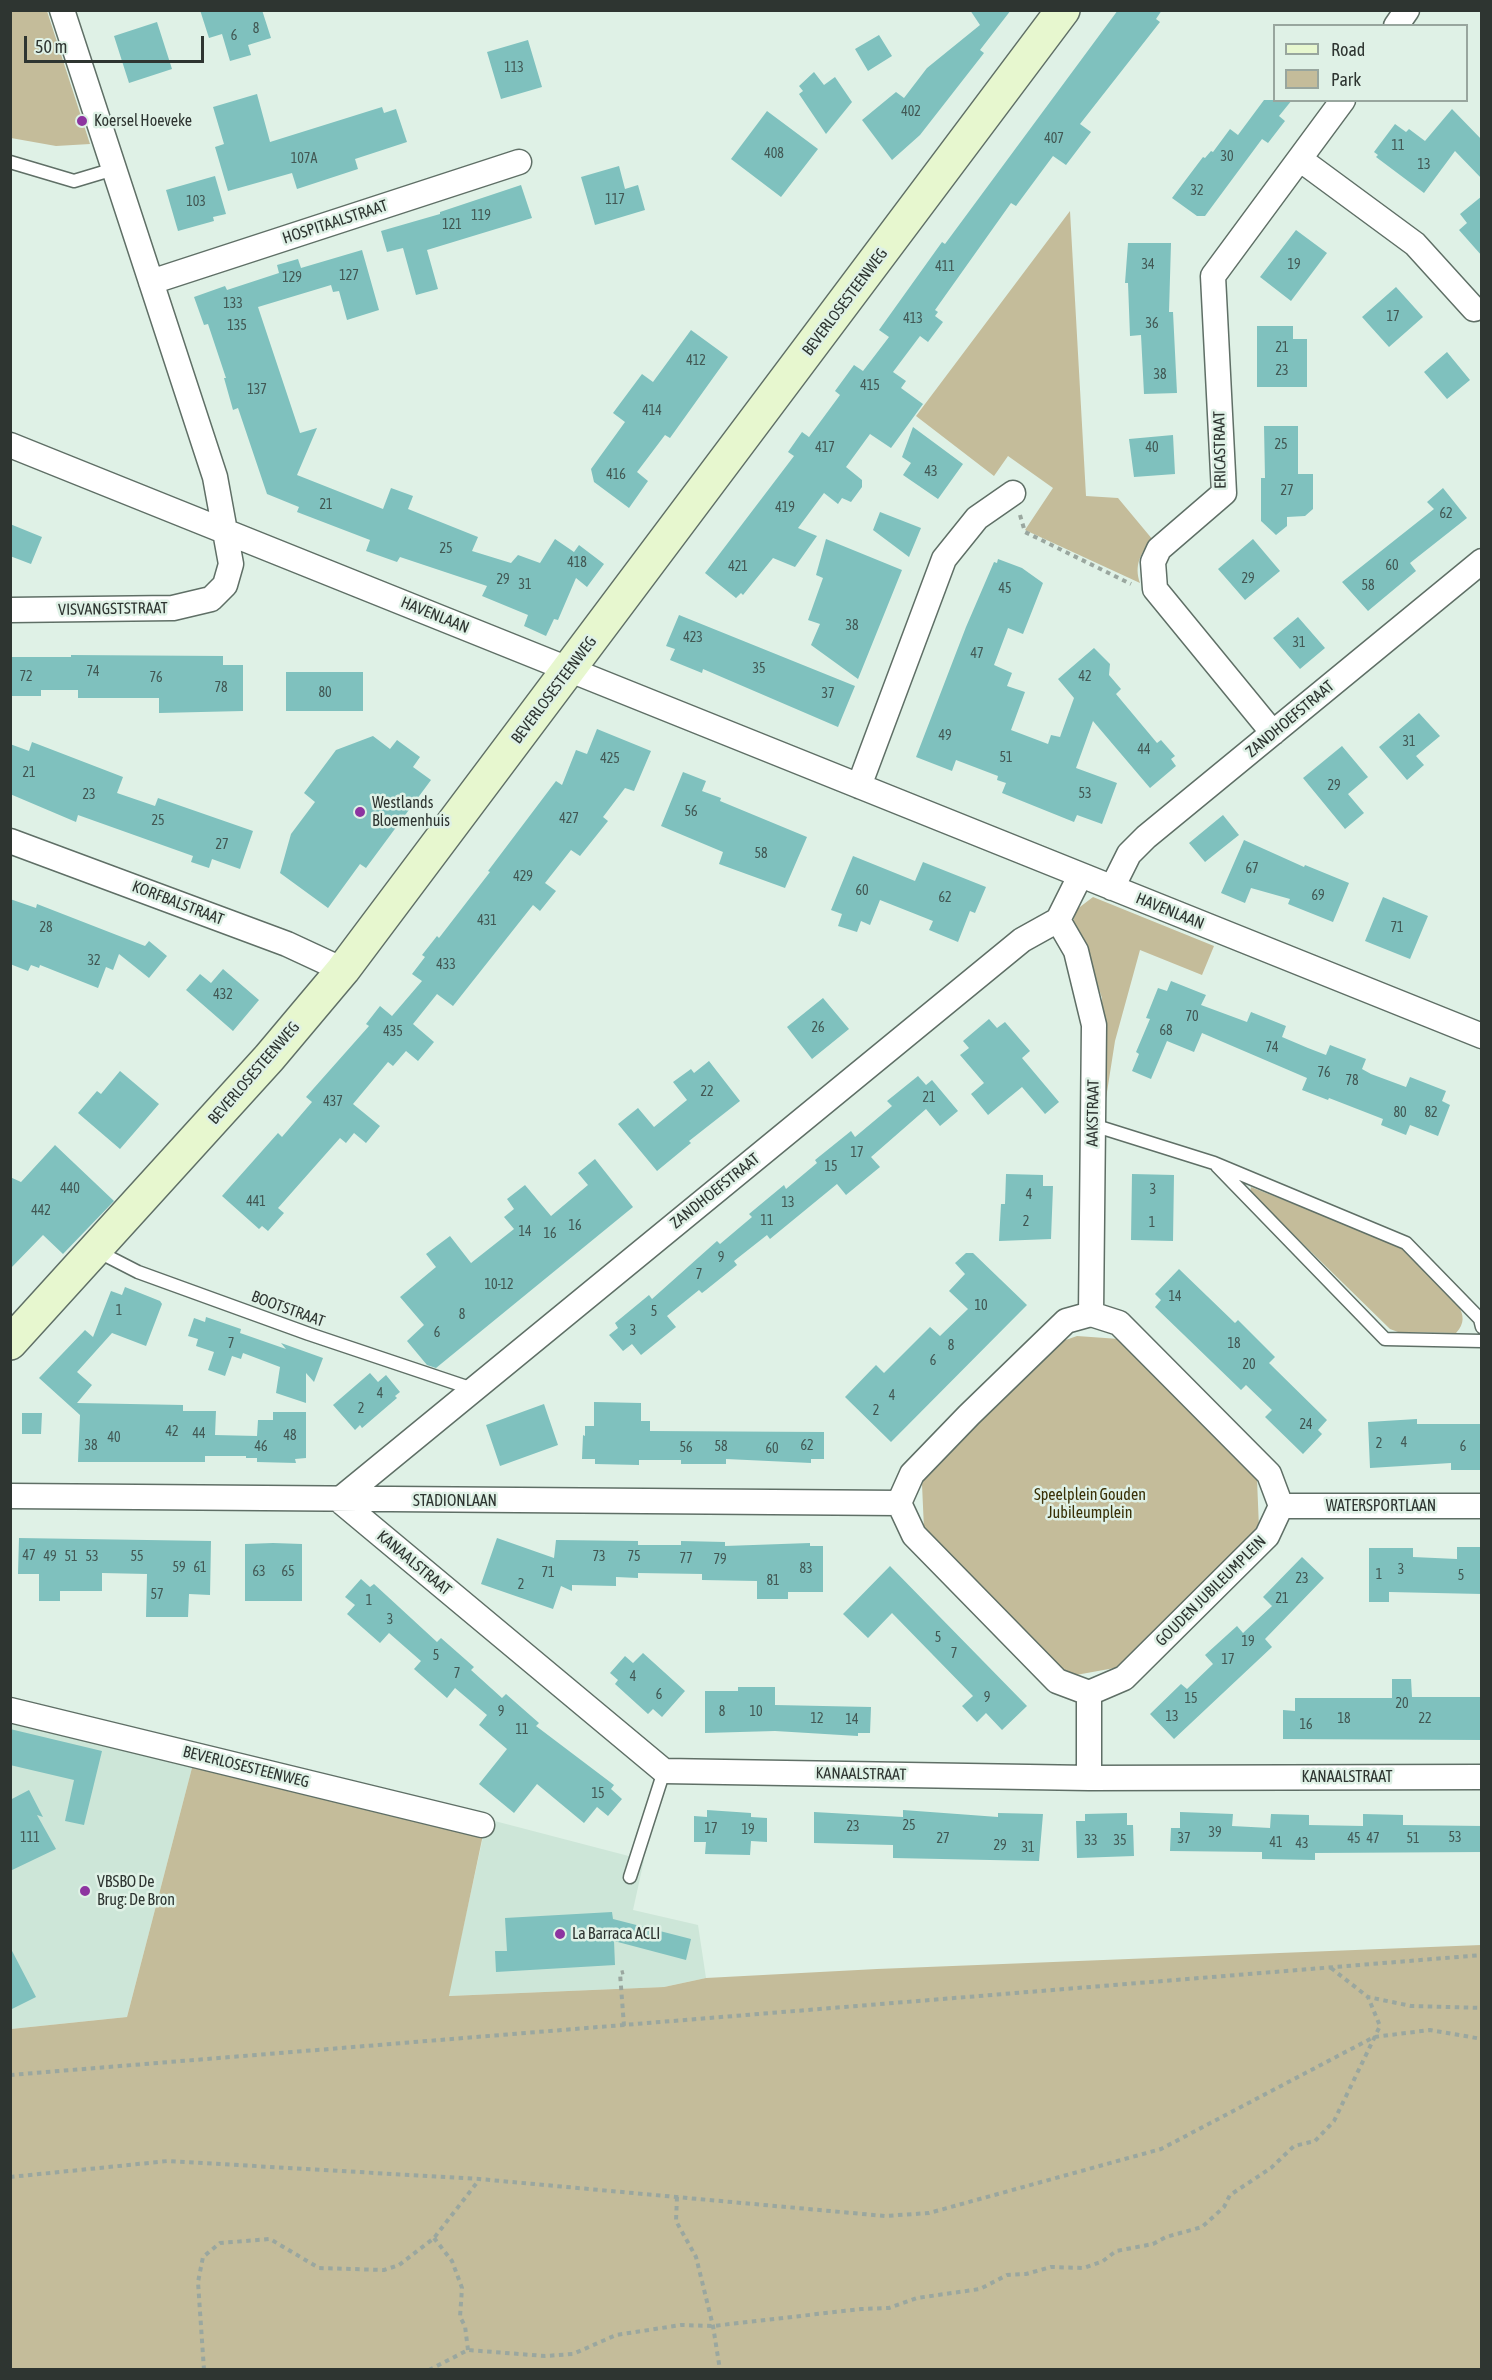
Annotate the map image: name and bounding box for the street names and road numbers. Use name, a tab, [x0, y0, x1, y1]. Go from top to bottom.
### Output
street label: HOSPITAALSTRAAT	[280, 196, 390, 248]
street label: BEVERLOSESTEENWEG	[798, 245, 892, 359]
street label: ERICASTRAAT	[1210, 411, 1230, 489]
street label: HAVENLAAN	[398, 593, 472, 637]
street label: VISVANGSTSTRAAT	[58, 598, 168, 620]
street label: BEVERLOSESTEENWEG	[507, 633, 601, 747]
street label: ZANDHOEFSTRAAT	[1242, 677, 1338, 761]
street label: KORFBALSTRAAT	[129, 877, 227, 929]
street label: HAVENLAAN	[1133, 889, 1207, 933]
street label: BEVERLOSESTEENWEG	[204, 1018, 304, 1128]
street label: AAKSTRAAT	[1083, 1079, 1103, 1147]
street label: ZANDHOEFSTRAAT	[667, 1149, 763, 1233]
street label: BOOTSTRAAT	[249, 1287, 327, 1331]
street label: STADIONLAAN	[413, 1491, 497, 1511]
street label: WATERSPORTLAAN	[1326, 1496, 1436, 1516]
street label: KANAALSTRAAT	[373, 1526, 455, 1600]
street label: GOUDEN JUBILEUMPLEIN	[1152, 1532, 1270, 1650]
street label: BEVERLOSESTEENWEG	[181, 1742, 311, 1792]
street label: KANAALSTRAAT	[815, 1764, 907, 1784]
street label: KANAALSTRAAT	[1302, 1767, 1392, 1787]

